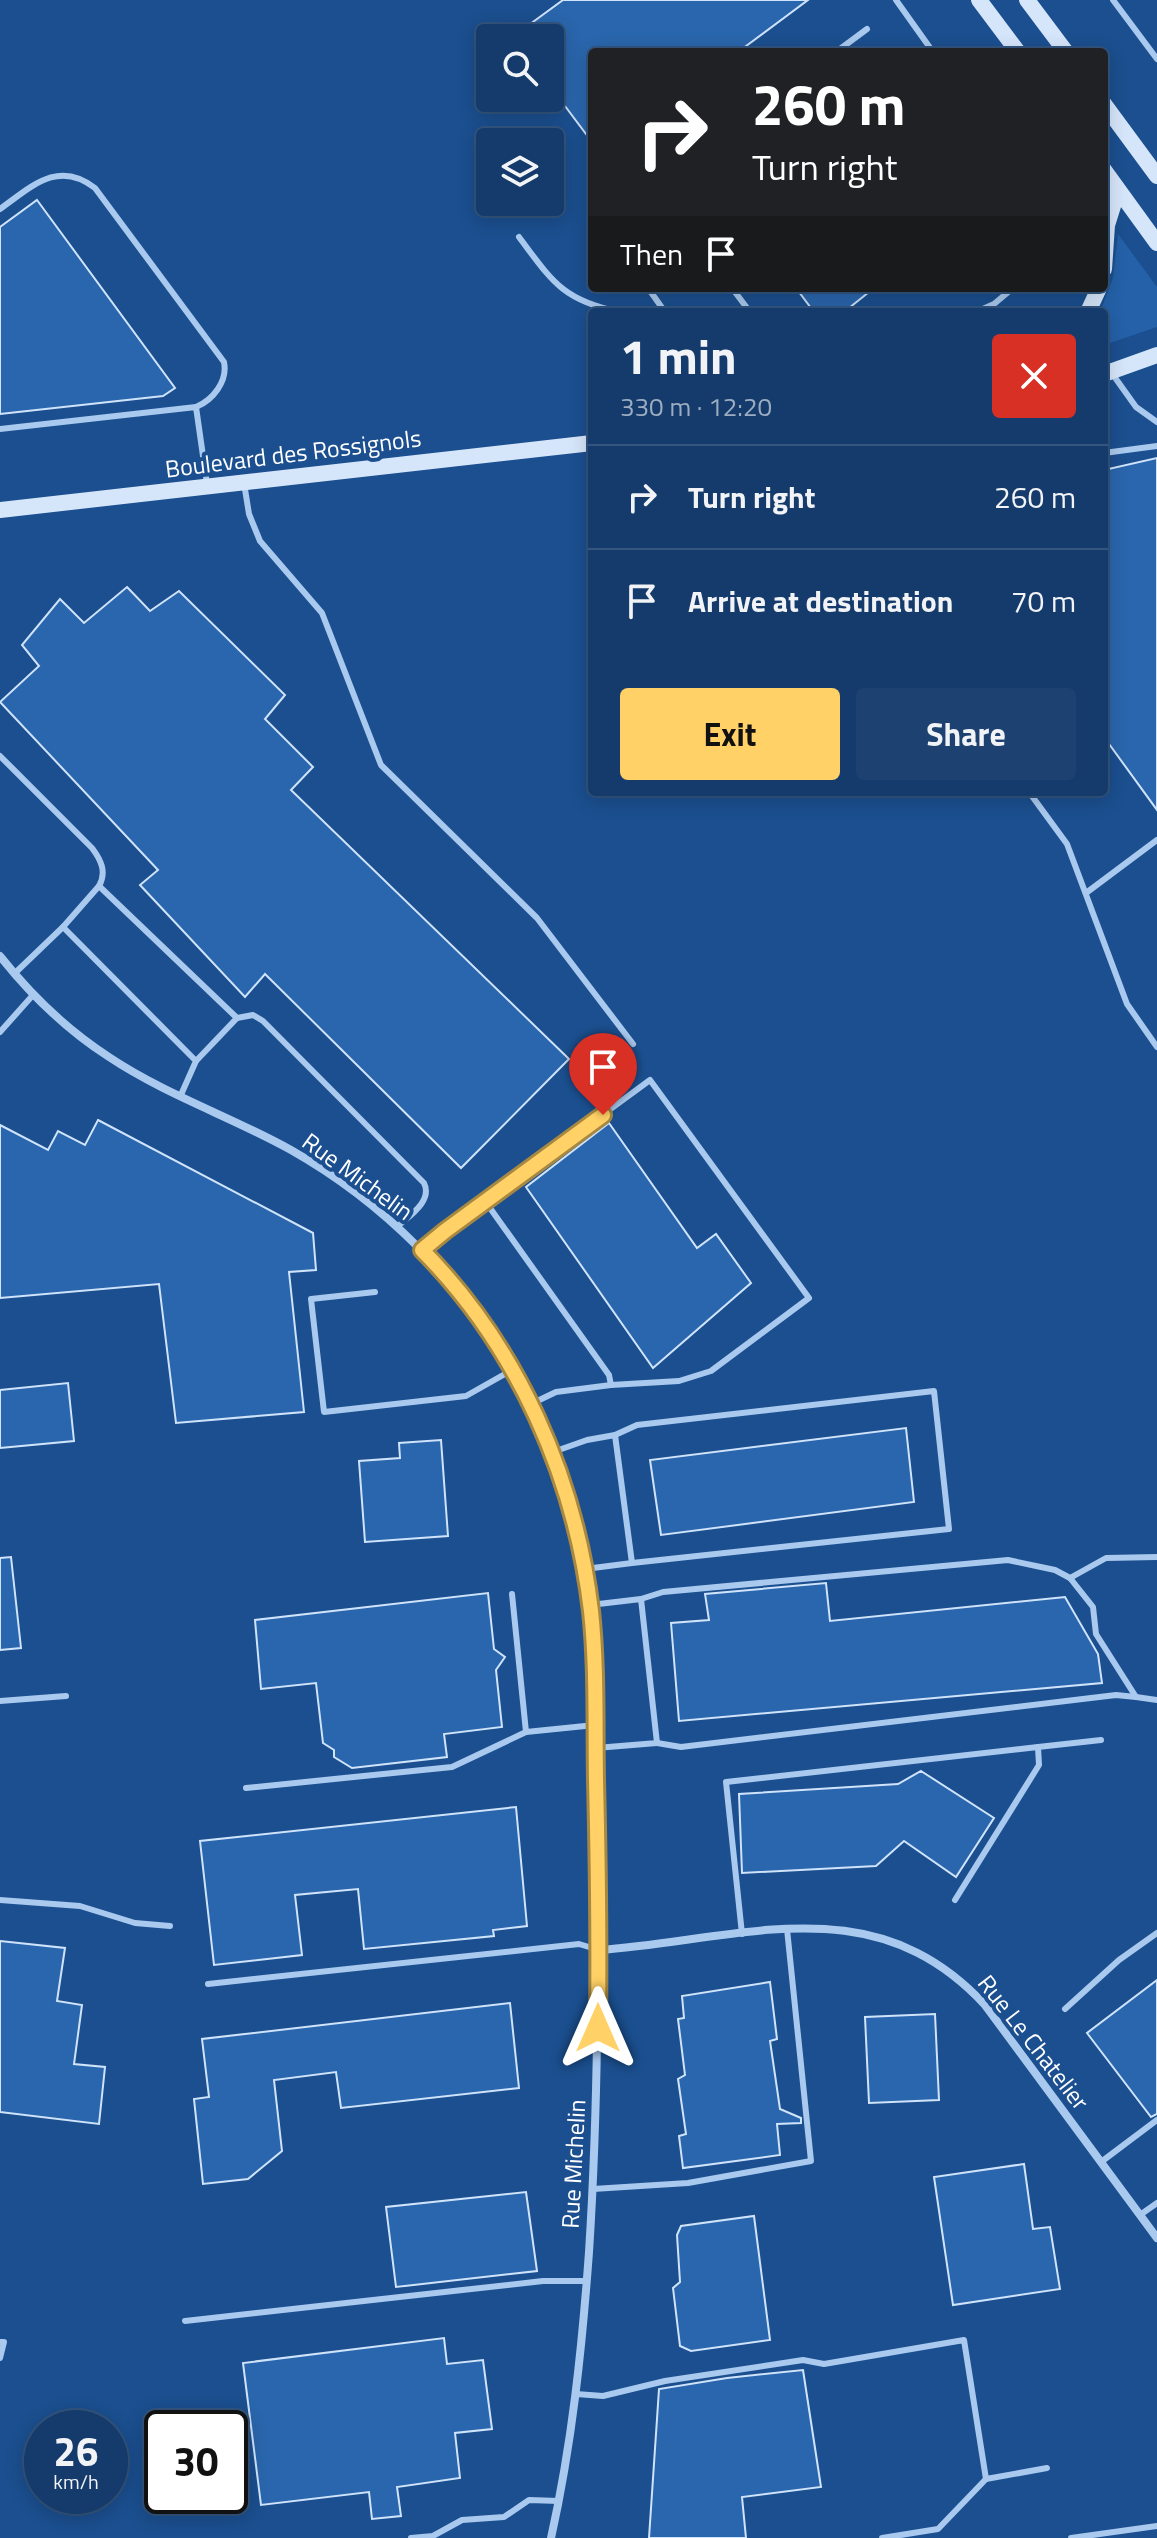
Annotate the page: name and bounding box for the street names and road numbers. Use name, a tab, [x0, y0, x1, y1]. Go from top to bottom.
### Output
street label: Boulevard des Rossignols	[163, 419, 423, 487]
street label: Rue Michelin	[295, 1123, 421, 1229]
street label: Rue Le Chatelier	[970, 1967, 1098, 2117]
street label: Rue Michelin	[552, 2098, 594, 2230]

